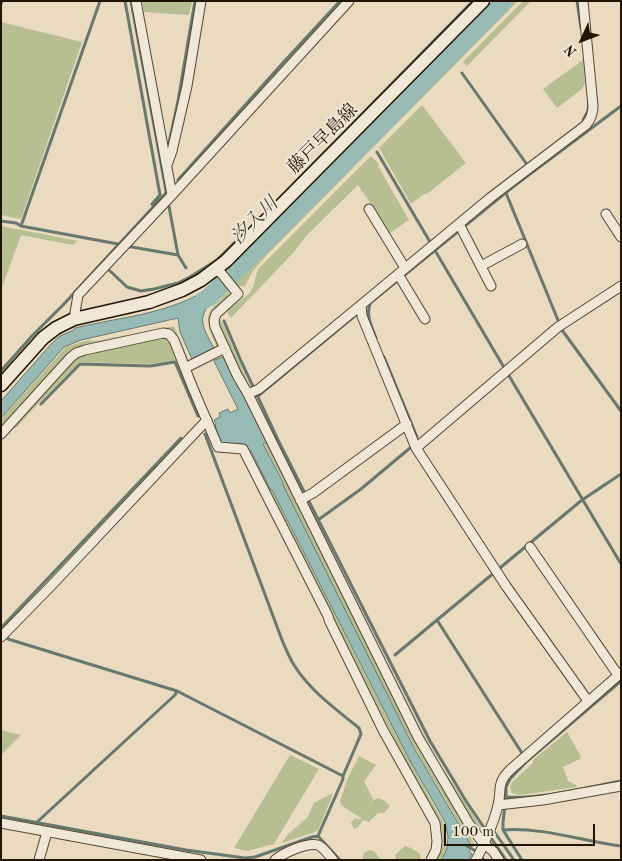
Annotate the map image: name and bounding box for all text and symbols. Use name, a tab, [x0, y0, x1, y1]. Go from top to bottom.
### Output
north arrow	[557, 15, 607, 65]
text: N	[562, 42, 580, 59]
street label: 藤戸早島線	[284, 100, 362, 178]
water label: 汐入川	[227, 193, 283, 249]
scale bar	[447, 814, 598, 846]
text: 100 m	[452, 825, 494, 840]

